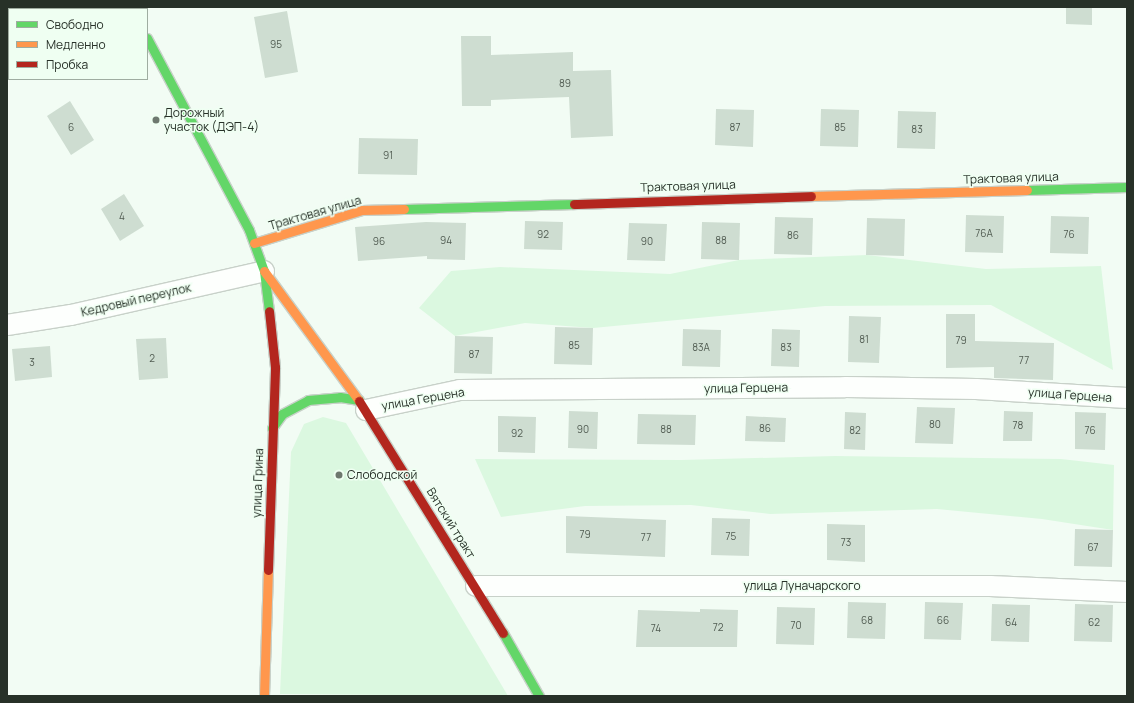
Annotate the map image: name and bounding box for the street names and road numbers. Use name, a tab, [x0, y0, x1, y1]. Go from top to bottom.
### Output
street label: Трактовая улица	[963, 169, 1059, 187]
street label: Трактовая улица	[640, 177, 736, 195]
street label: Трактовая улица	[267, 193, 363, 233]
street label: Кедровый переулок	[79, 280, 193, 320]
street label: улица Герцена	[704, 380, 788, 396]
street label: улица Герцена	[380, 385, 466, 413]
street label: улица Герцена	[1028, 385, 1112, 405]
street label: улица Грина	[250, 448, 266, 518]
street label: Вятский тракт	[424, 485, 478, 561]
street label: улица Луначарского	[743, 579, 861, 593]

